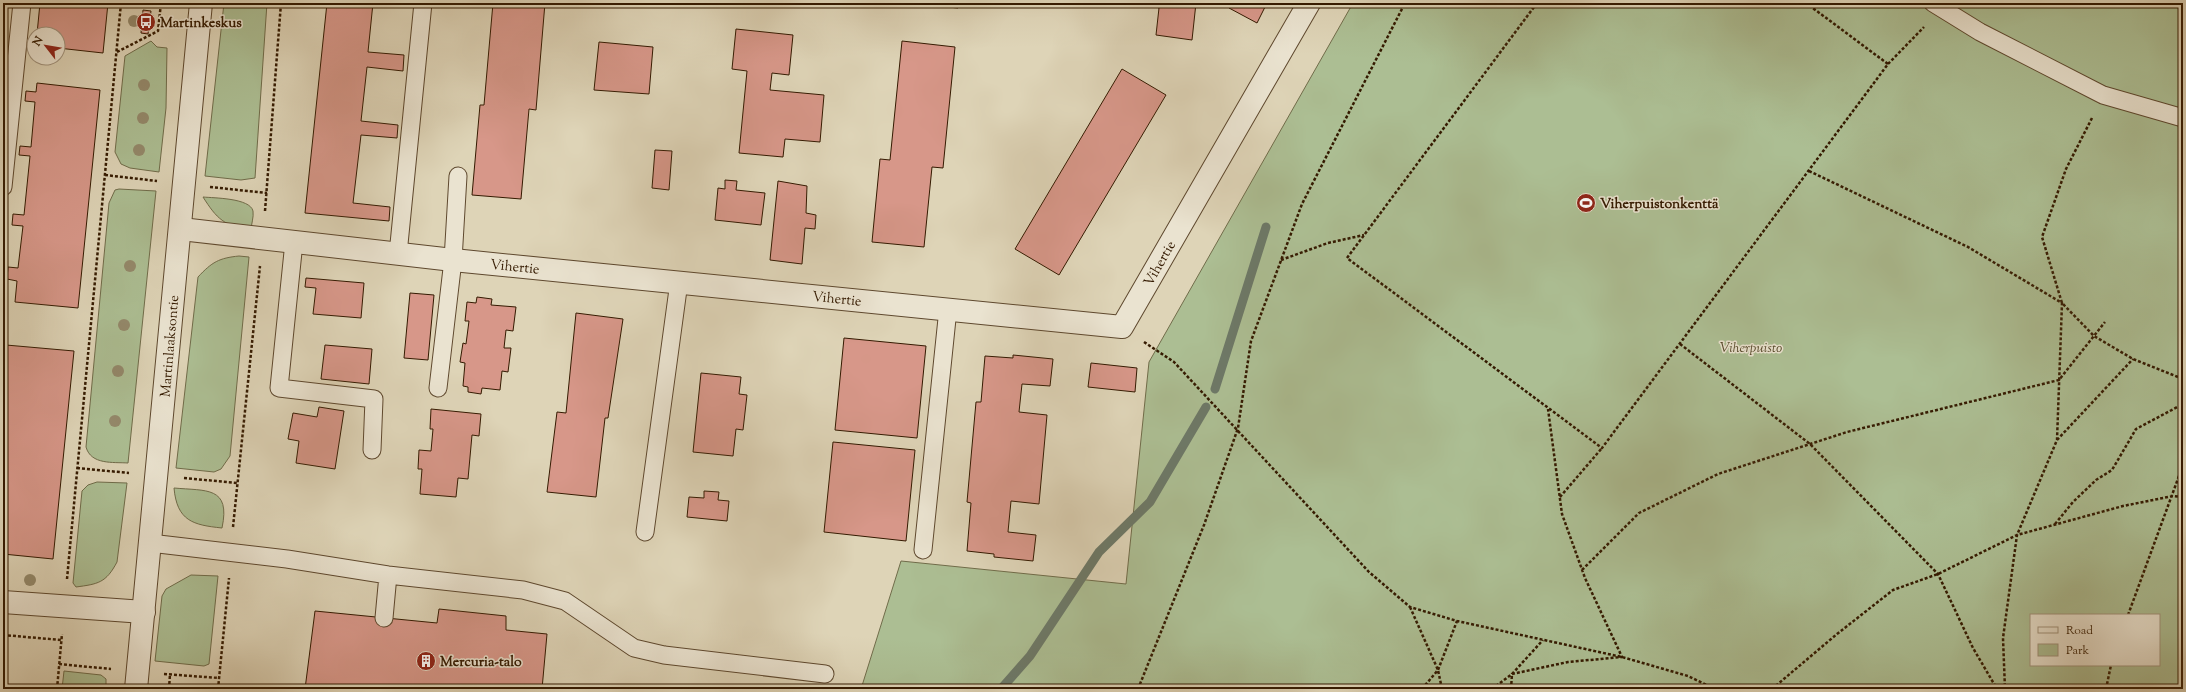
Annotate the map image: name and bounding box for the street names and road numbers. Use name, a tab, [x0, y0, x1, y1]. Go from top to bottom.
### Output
street label: Vihertie	[1140, 238, 1182, 290]
street label: Vihertie	[489, 255, 540, 281]
street label: Vihertie	[811, 287, 862, 313]
street label: Martinlaaksontie	[157, 294, 185, 398]

